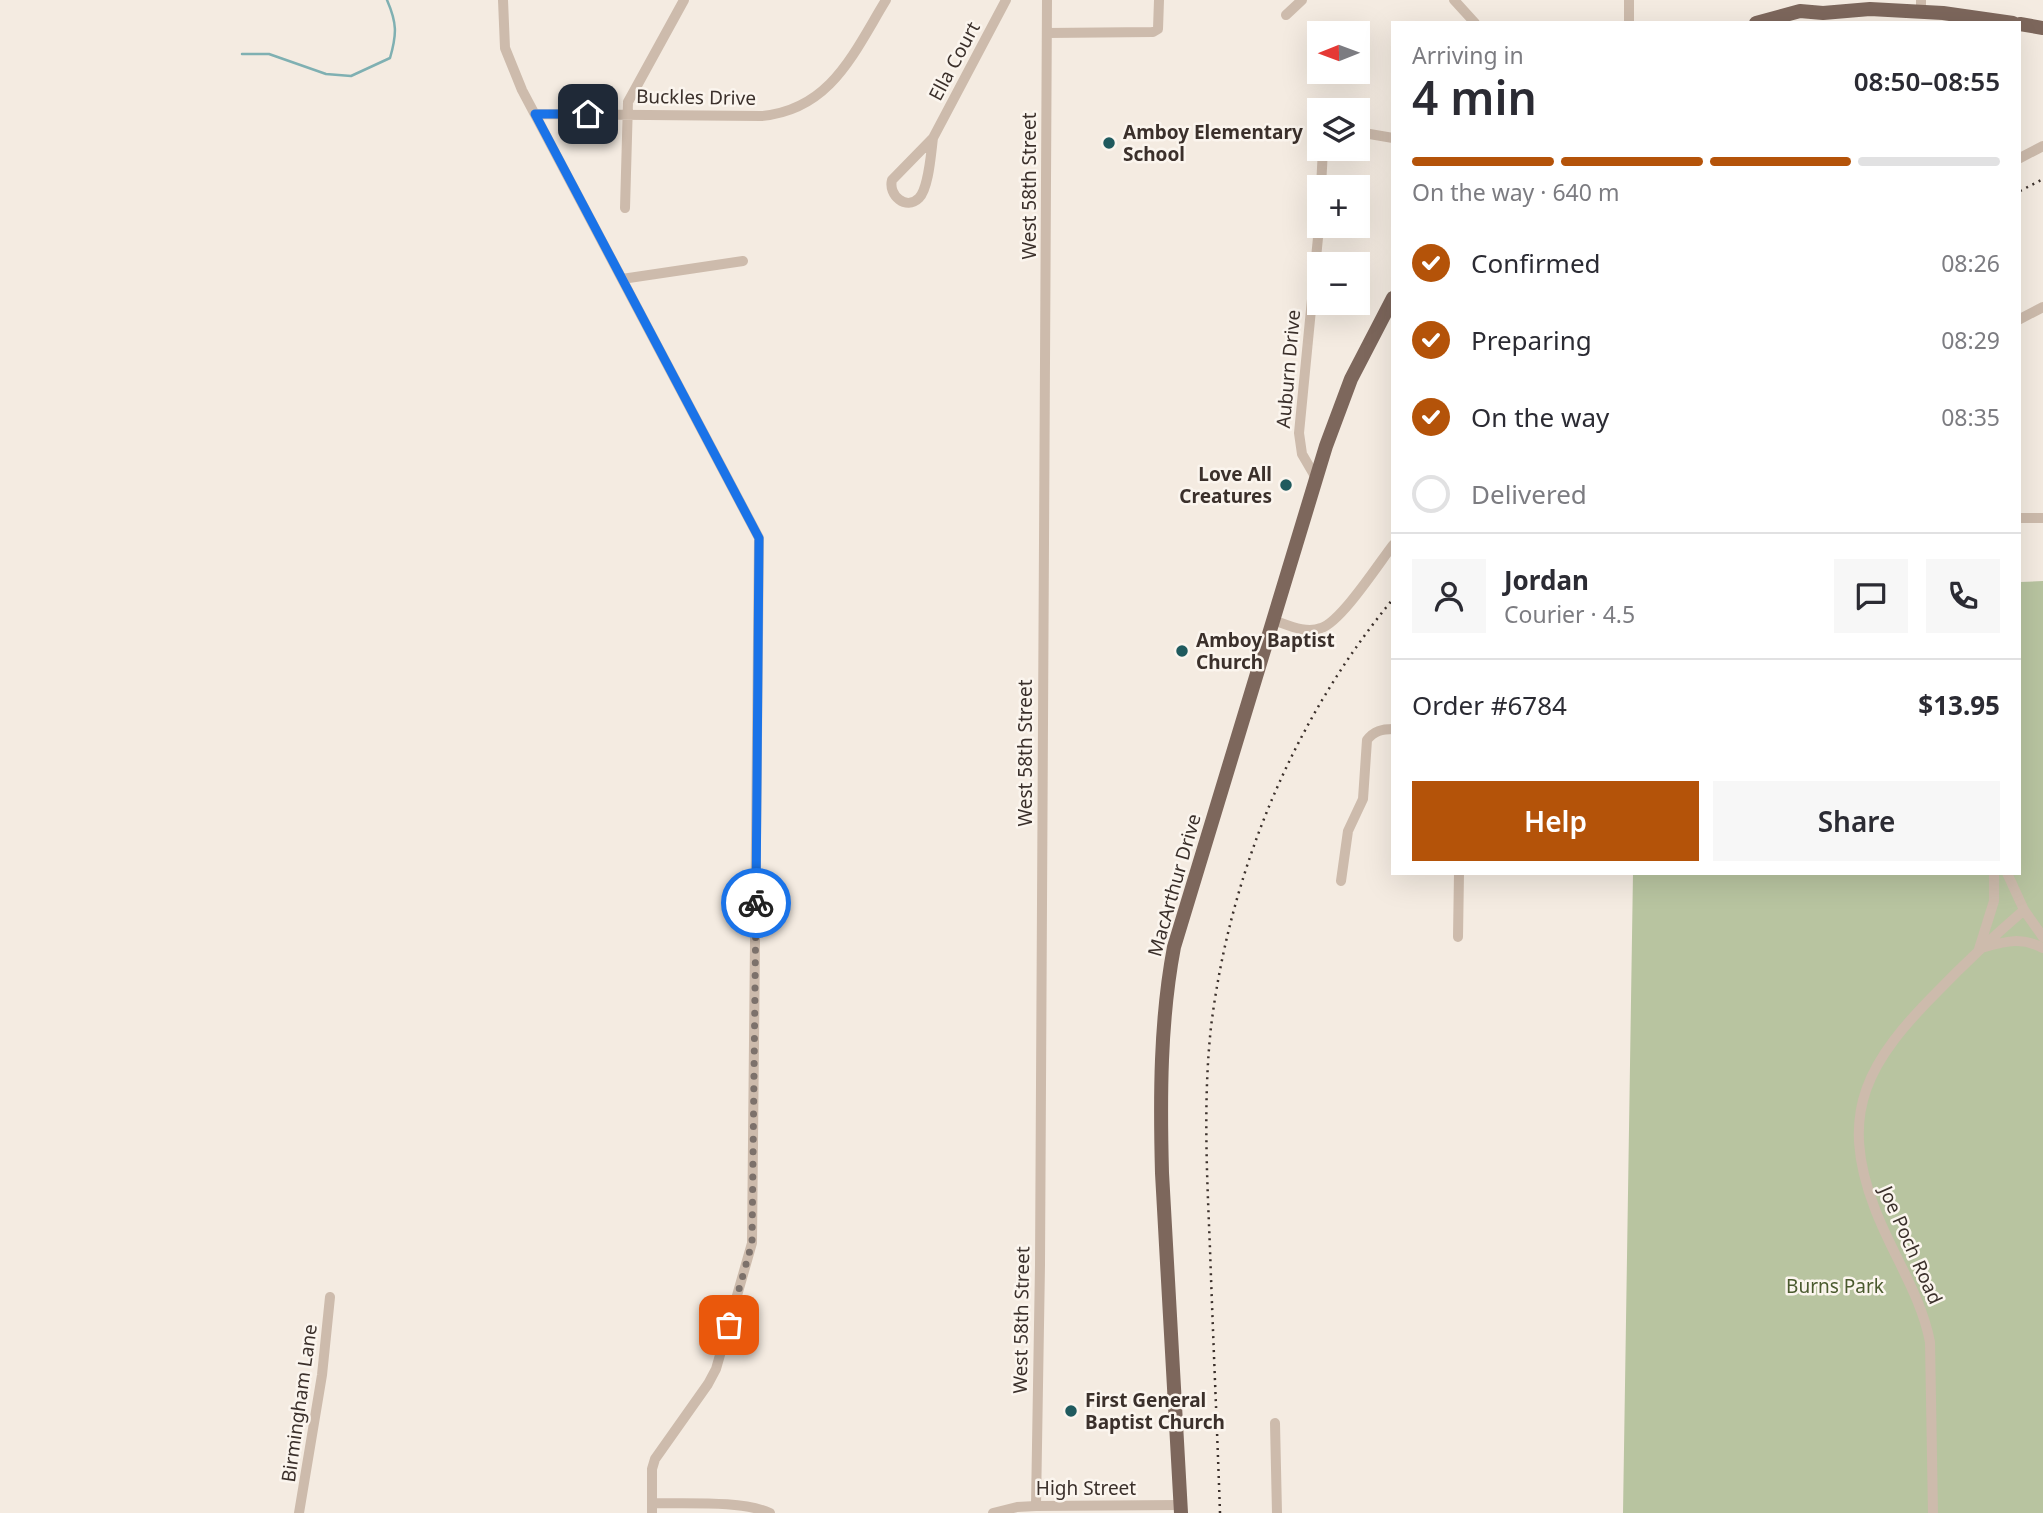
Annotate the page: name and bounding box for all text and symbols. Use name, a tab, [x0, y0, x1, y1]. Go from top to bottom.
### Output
street label: Ella Court	[922, 17, 986, 105]
north arrow	[1307, 21, 1370, 84]
map controls	[1307, 21, 1370, 315]
text: Arriving in	[1412, 39, 1524, 71]
text: 08:50–08:55	[1854, 63, 2000, 99]
text: 4 min	[1412, 66, 1537, 128]
street label: Buckles Drive	[636, 83, 756, 111]
pin	[558, 84, 618, 144]
icon: home	[569, 95, 607, 133]
button: layers	[1307, 98, 1370, 161]
street label: West 58th Street	[1016, 112, 1042, 260]
place label: Amboy Elementary School	[1123, 119, 1303, 167]
marker: Amboy Elementary School	[1101, 135, 1117, 151]
button: +	[1307, 175, 1370, 238]
text: On the way · 640 m	[1412, 176, 1619, 208]
icon: check	[1412, 244, 1450, 282]
text: Confirmed	[1471, 245, 1601, 281]
text: 08:26	[1941, 247, 2000, 279]
button: −	[1307, 252, 1370, 315]
street label: Auburn Drive	[1270, 309, 1306, 429]
icon: check	[1412, 321, 1450, 359]
text: Preparing	[1471, 322, 1592, 358]
text: 08:29	[1941, 324, 2000, 356]
icon: check	[1412, 398, 1450, 436]
text: On the way	[1471, 399, 1609, 435]
text: 08:35	[1941, 401, 2000, 433]
place label: Love All Creatures	[1179, 461, 1272, 509]
text: Delivered	[1471, 476, 1587, 512]
marker: Love All Creatures	[1278, 477, 1294, 493]
button: person	[1412, 559, 1486, 633]
button: chat	[1834, 559, 1908, 633]
button: phone	[1926, 559, 2000, 633]
text: Jordan	[1504, 562, 1589, 598]
text: Courier · 4.5	[1504, 598, 1635, 630]
place label: Amboy Baptist Church	[1196, 627, 1335, 675]
marker: Amboy Baptist Church	[1174, 643, 1190, 659]
street label: West 58th Street	[1012, 679, 1038, 827]
text: Order #6784	[1412, 687, 1567, 723]
text: $13.95	[1918, 687, 2000, 723]
button: Help	[1412, 781, 1699, 861]
button: Share	[1713, 781, 2000, 861]
street label: MacArthur Drive	[1141, 811, 1207, 959]
courier	[721, 868, 791, 938]
icon: bike	[737, 884, 775, 922]
street label: Joe Poch Road	[1873, 1180, 1949, 1308]
street label: West 58th Street	[1007, 1246, 1035, 1394]
park label: Burns Park	[1786, 1273, 1884, 1299]
pin	[699, 1295, 759, 1355]
icon: bag	[710, 1306, 748, 1344]
street label: Birmingham Lane	[275, 1322, 323, 1484]
place label: First General Baptist Church	[1085, 1387, 1225, 1435]
marker: First General Baptist Church	[1063, 1403, 1079, 1419]
street label: High Street	[1036, 1475, 1136, 1501]

